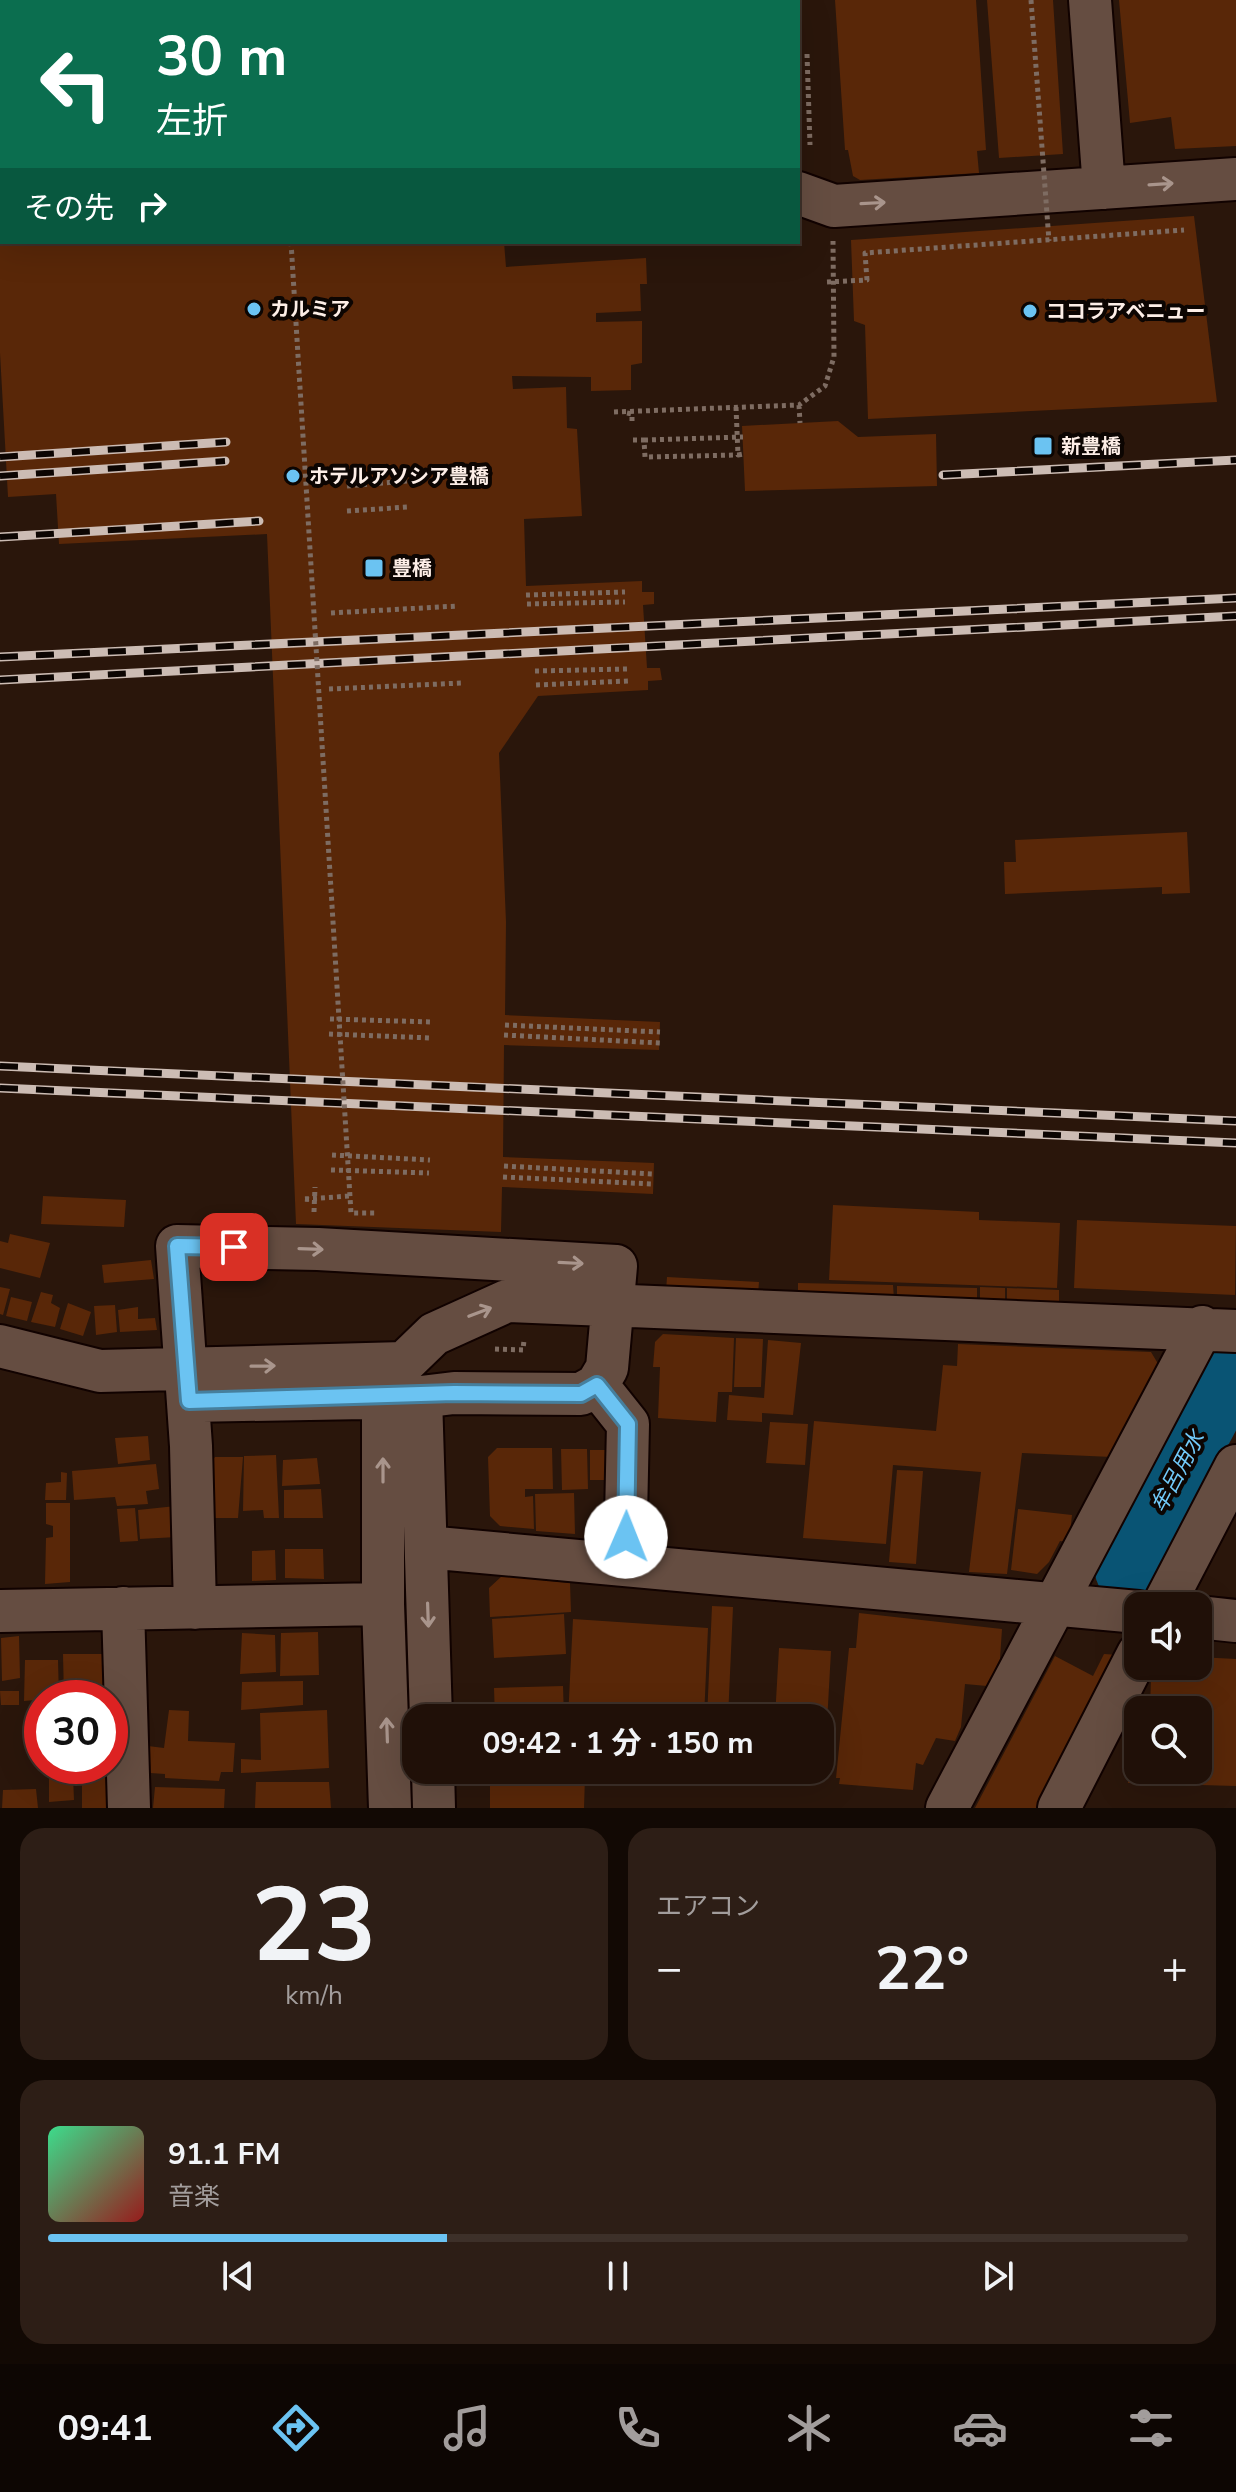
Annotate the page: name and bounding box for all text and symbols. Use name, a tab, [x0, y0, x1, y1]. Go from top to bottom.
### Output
text: 30 m	[156, 18, 287, 95]
icon: left	[24, 32, 128, 136]
text: 左折	[156, 97, 228, 146]
one-way arrow	[1147, 177, 1174, 192]
icon: right	[130, 184, 174, 228]
text: その先	[24, 188, 114, 229]
one-way arrow	[859, 196, 886, 211]
place label: カルミア	[270, 296, 350, 323]
place label: ココラアベニュー	[1046, 298, 1206, 325]
marker: カルミア	[245, 300, 263, 318]
marker: ココラアベニュー	[1021, 302, 1039, 320]
place label: 新豊橋	[1061, 433, 1121, 460]
marker: 新豊橋	[1032, 435, 1054, 457]
place label: ホテルアソシア豊橋	[309, 463, 489, 490]
marker: ホテルアソシア豊橋	[284, 467, 302, 485]
place label: 豊橋	[392, 555, 432, 582]
marker: 豊橋	[363, 557, 385, 579]
pin	[200, 1213, 268, 1281]
icon: arrive	[212, 1225, 256, 1269]
one-way arrow	[297, 1242, 324, 1257]
one-way arrow	[557, 1256, 584, 1271]
one-way arrow	[467, 1303, 492, 1318]
one-way arrow	[249, 1358, 276, 1373]
water label: 牟呂用水	[1144, 1424, 1213, 1518]
one-way arrow	[375, 1457, 391, 1484]
position arrow	[584, 1495, 668, 1579]
map controls	[1124, 1592, 1212, 1784]
button: sound	[1124, 1592, 1212, 1680]
one-way arrow	[420, 1601, 435, 1628]
speed limit sign: 30	[24, 1680, 128, 1784]
button: search	[1124, 1696, 1212, 1784]
one-way arrow	[380, 1717, 395, 1744]
text: 09:42 · 1 分 · 150 m	[482, 1723, 754, 1764]
text: 23	[252, 1855, 376, 1997]
text: エアコン	[656, 1889, 760, 1924]
text: 22°	[875, 1928, 969, 2010]
text: −	[656, 1939, 682, 1999]
text: +	[1162, 1939, 1188, 1999]
text: km/h	[285, 1978, 343, 2013]
text: 91.1 FM	[168, 2134, 280, 2175]
text: 音楽	[168, 2179, 220, 2214]
icon: previous	[216, 2254, 260, 2298]
icon: pause	[596, 2254, 640, 2298]
icon: next	[976, 2254, 1020, 2298]
icon: directions	[268, 2400, 324, 2456]
icon: music	[439, 2400, 495, 2456]
icon: phone	[610, 2400, 666, 2456]
icon: climate	[781, 2400, 837, 2456]
icon: car	[952, 2400, 1008, 2456]
icon: filters	[1123, 2400, 1179, 2456]
text: 09:41	[57, 2404, 153, 2453]

